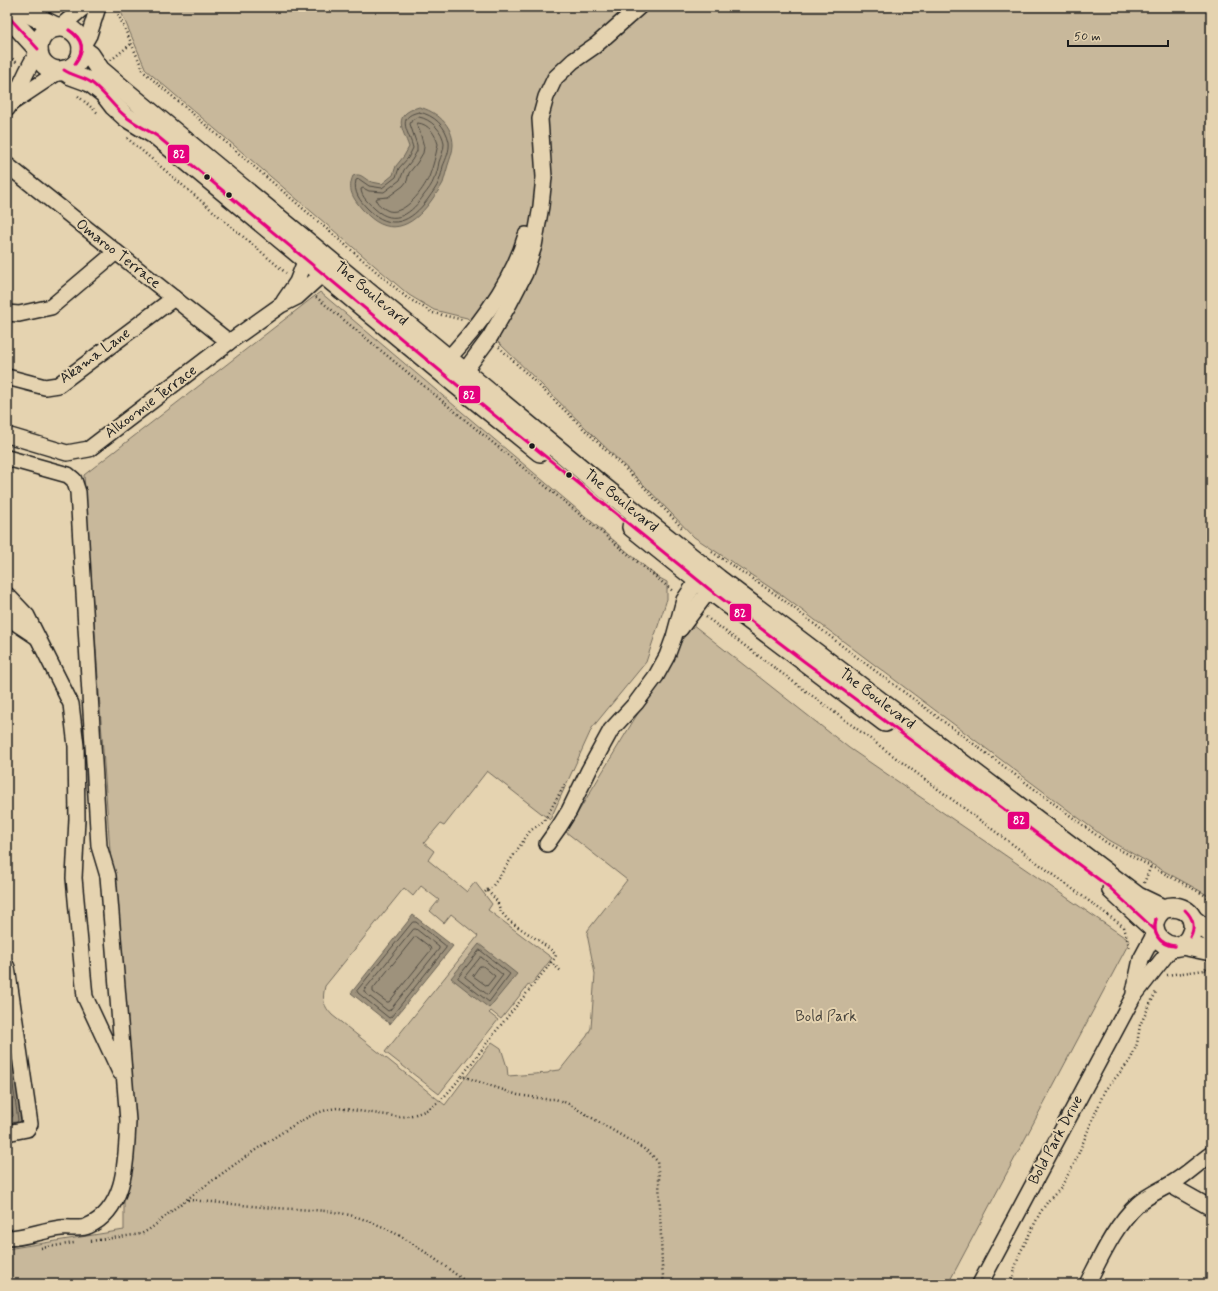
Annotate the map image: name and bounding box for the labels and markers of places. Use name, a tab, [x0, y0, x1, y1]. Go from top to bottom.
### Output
unlabelled marker	[202, 172, 212, 182]
unlabelled marker	[224, 190, 234, 200]
unlabelled marker	[527, 441, 537, 451]
unlabelled marker	[564, 470, 574, 480]

